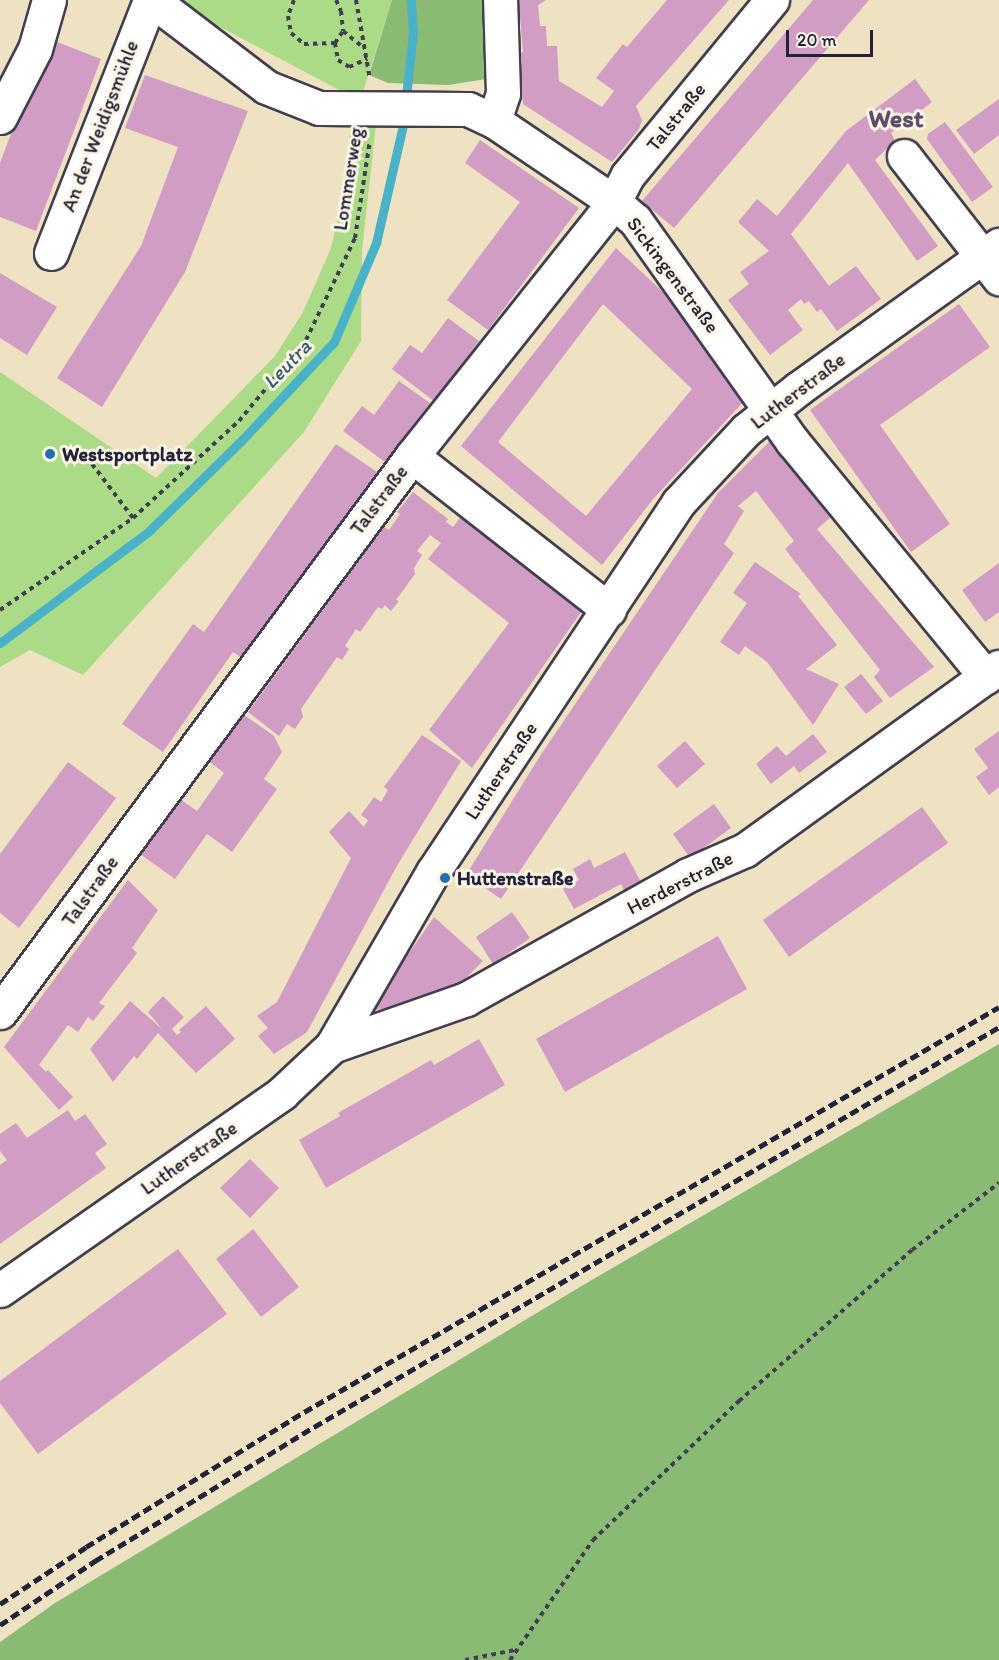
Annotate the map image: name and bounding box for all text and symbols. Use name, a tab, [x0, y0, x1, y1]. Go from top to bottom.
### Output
scale bar	[789, 18, 876, 56]
text: 20 m	[797, 29, 837, 51]
street label: An der Weidigsmühle	[56, 37, 144, 215]
street label: Talstraße	[641, 78, 711, 156]
district label: West	[868, 103, 924, 135]
street label: Lommerweg	[328, 126, 368, 232]
street label: Sickingenstraße	[622, 212, 724, 338]
water label: Leutra	[258, 334, 316, 394]
street label: Lutherstraße	[746, 348, 850, 434]
place label: Westsportplatz	[62, 442, 193, 466]
marker: Westsportplatz	[43, 447, 57, 461]
street label: Talstraße	[345, 460, 413, 540]
street label: Lutherstraße	[460, 718, 542, 824]
street label: Herderstraße	[623, 846, 737, 920]
street label: Talstraße	[56, 851, 124, 931]
place label: Huttenstraße	[457, 866, 573, 890]
marker: Huttenstraße	[438, 871, 452, 885]
street label: Lutherstraße	[136, 1116, 242, 1200]

